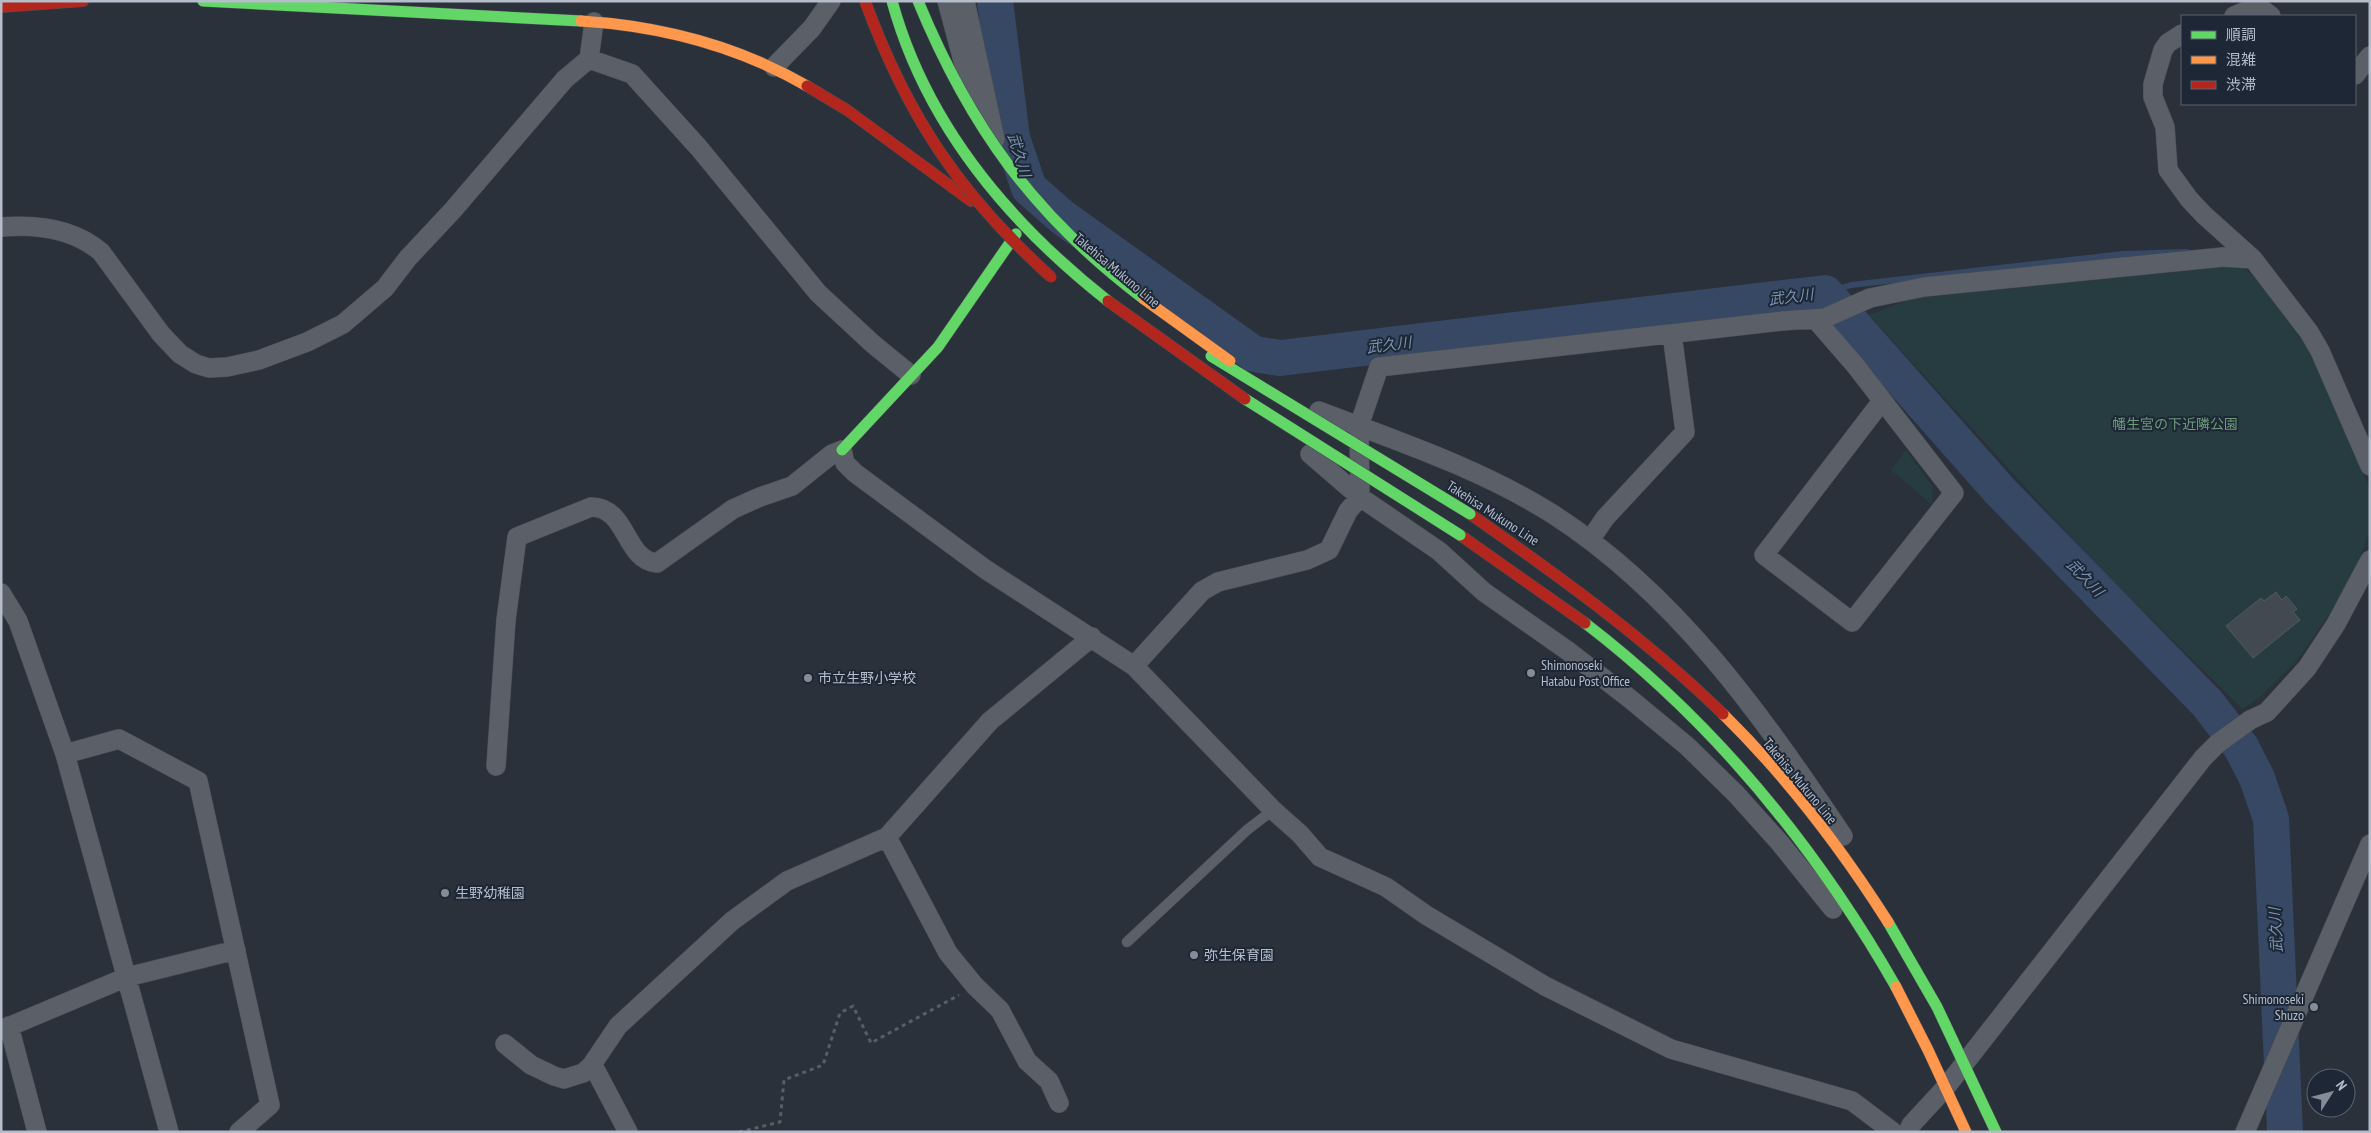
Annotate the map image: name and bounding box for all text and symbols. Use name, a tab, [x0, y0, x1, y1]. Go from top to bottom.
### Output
legend	[2181, 15, 2356, 105]
text: 順調	[2226, 25, 2256, 44]
text: 混雑	[2226, 50, 2256, 69]
text: 渋滞	[2226, 75, 2256, 94]
water label: 武久川	[1004, 131, 1036, 181]
street label: Takehisa Mukuno Line	[1070, 229, 1164, 311]
water label: 武久川	[1767, 284, 1816, 309]
water label: 武久川	[1365, 332, 1414, 357]
park label: 幡生宮の下近隣公園	[2112, 415, 2238, 433]
street label: Takehisa Mukuno Line	[1443, 476, 1543, 550]
water label: 武久川	[2063, 555, 2109, 602]
place label: Shimonoseki Hatabu Post Office	[1541, 656, 1630, 690]
marker: Shimonoseki Hatabu Post Office	[1525, 667, 1537, 679]
place label: 市立生野小学校	[818, 669, 916, 687]
marker: 市立生野小学校	[802, 672, 814, 684]
street label: Takehisa Mukuno Line	[1759, 734, 1841, 828]
place label: 生野幼稚園	[455, 884, 525, 902]
marker: 生野幼稚園	[439, 887, 451, 899]
water label: 武久川	[2265, 905, 2286, 953]
place label: 弥生保育園	[1204, 946, 1274, 964]
marker: 弥生保育園	[1188, 949, 1200, 961]
place label: Shimonoseki Shuzo	[2242, 990, 2304, 1024]
marker: Shimonoseki Shuzo	[2308, 1001, 2320, 1013]
north arrow	[2306, 1068, 2356, 1118]
text: N	[2332, 1077, 2351, 1094]

